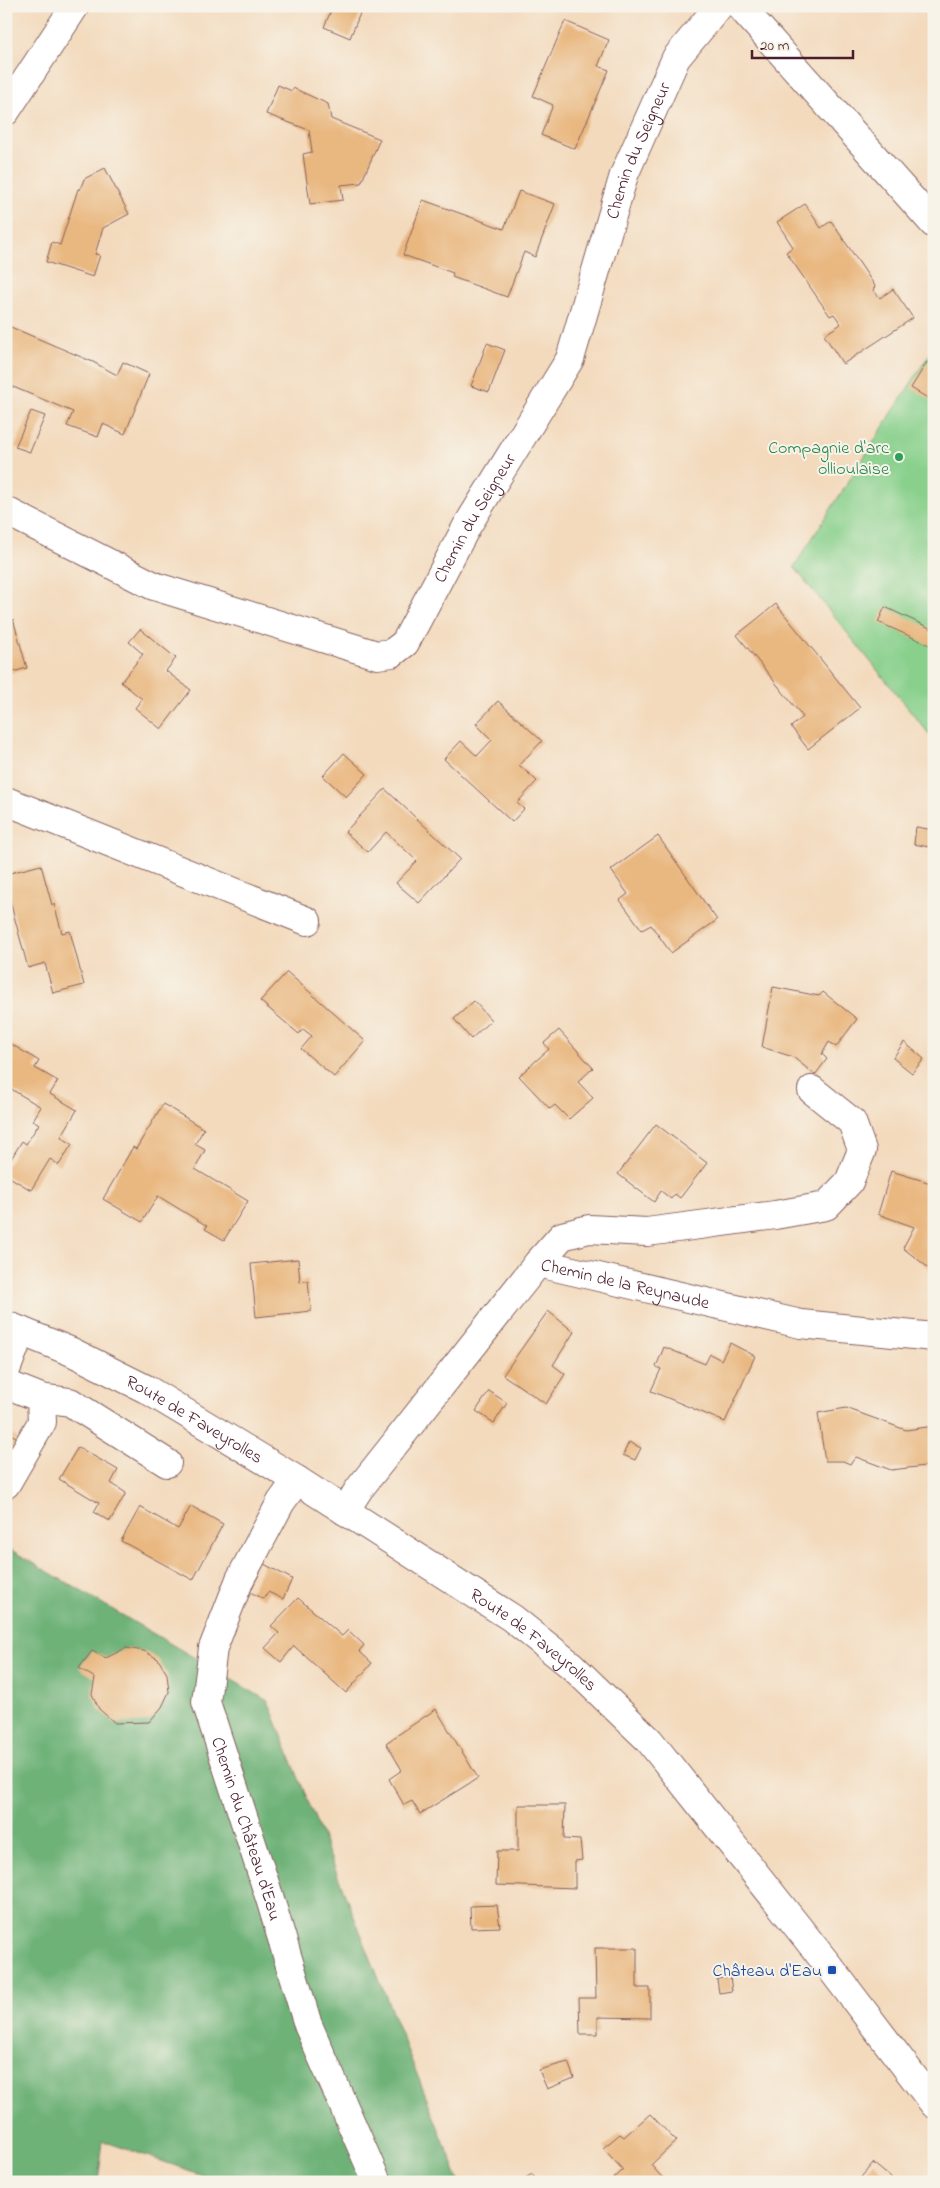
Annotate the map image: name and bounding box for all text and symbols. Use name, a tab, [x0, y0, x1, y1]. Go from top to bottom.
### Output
scale bar	[752, 28, 854, 60]
text: 20 m	[760, 35, 790, 57]
street label: Chemin du Seigneur	[601, 78, 679, 223]
place label: Compagnie d'arc ollioulaise	[768, 436, 890, 483]
street label: Chemin du Seigneur	[428, 449, 524, 588]
marker: Compagnie d'arc ollioulaise	[893, 451, 905, 463]
street label: Chemin de la Reynaude	[538, 1253, 713, 1318]
street label: Route de Faveyrolles	[121, 1370, 267, 1471]
street label: Route de Faveyrolles	[464, 1583, 602, 1698]
street label: Chemin du Château d'Eau	[203, 1734, 287, 1924]
place label: Château d'Eau	[712, 1959, 822, 1985]
marker: Château d'Eau	[826, 1964, 838, 1976]

